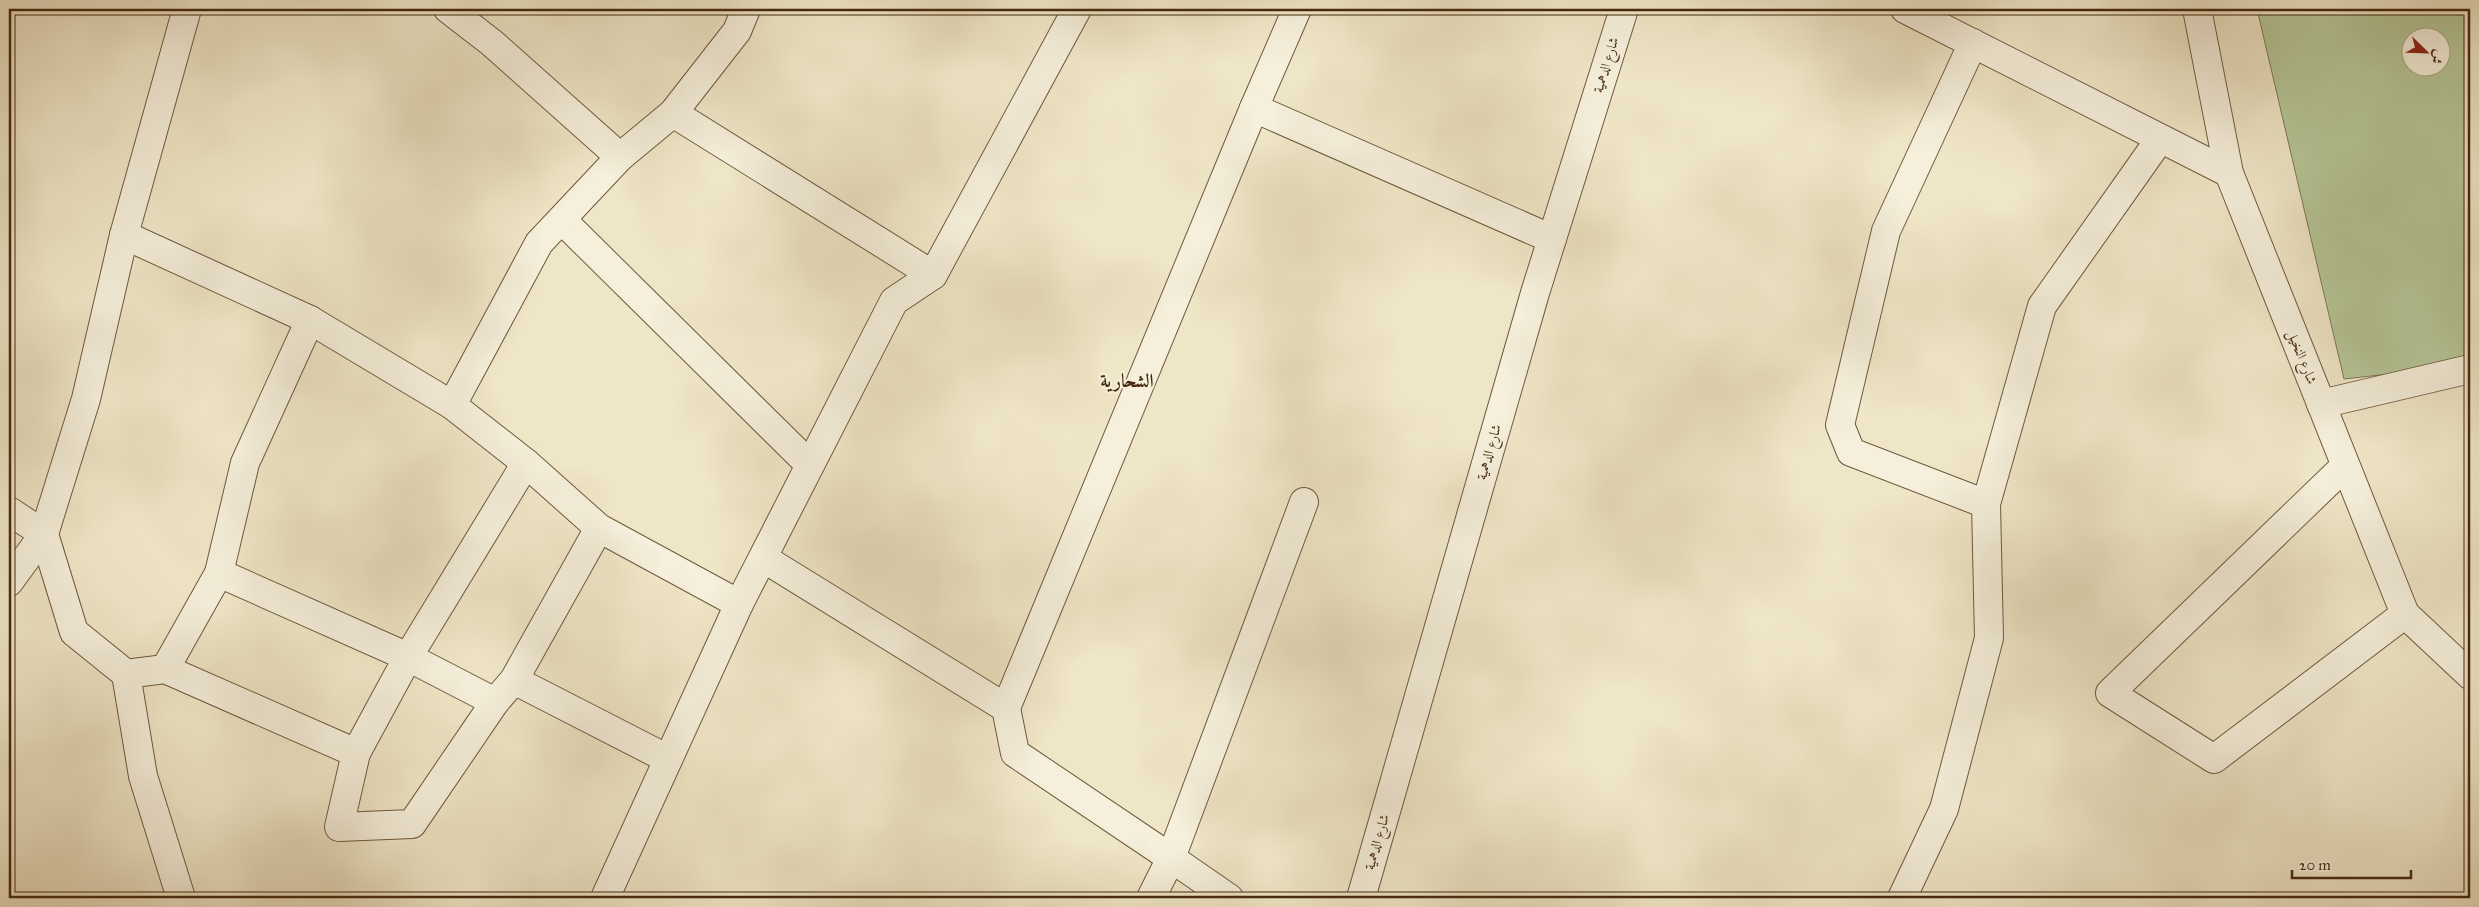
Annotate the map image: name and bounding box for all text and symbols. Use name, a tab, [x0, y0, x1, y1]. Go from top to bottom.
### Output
north arrow	[2402, 28, 2452, 78]
street label: شارع الدهمية	[1590, 35, 1625, 96]
text: ش	[2427, 47, 2448, 67]
street label: شارع النخيل	[2281, 327, 2321, 388]
district label: الشحارية	[1100, 369, 1154, 392]
street label: شارع الدهمية	[1473, 422, 1508, 483]
street label: شارع الدهمية	[1361, 812, 1396, 873]
scale bar	[2292, 847, 2410, 879]
text: 20 m	[2299, 856, 2331, 874]

